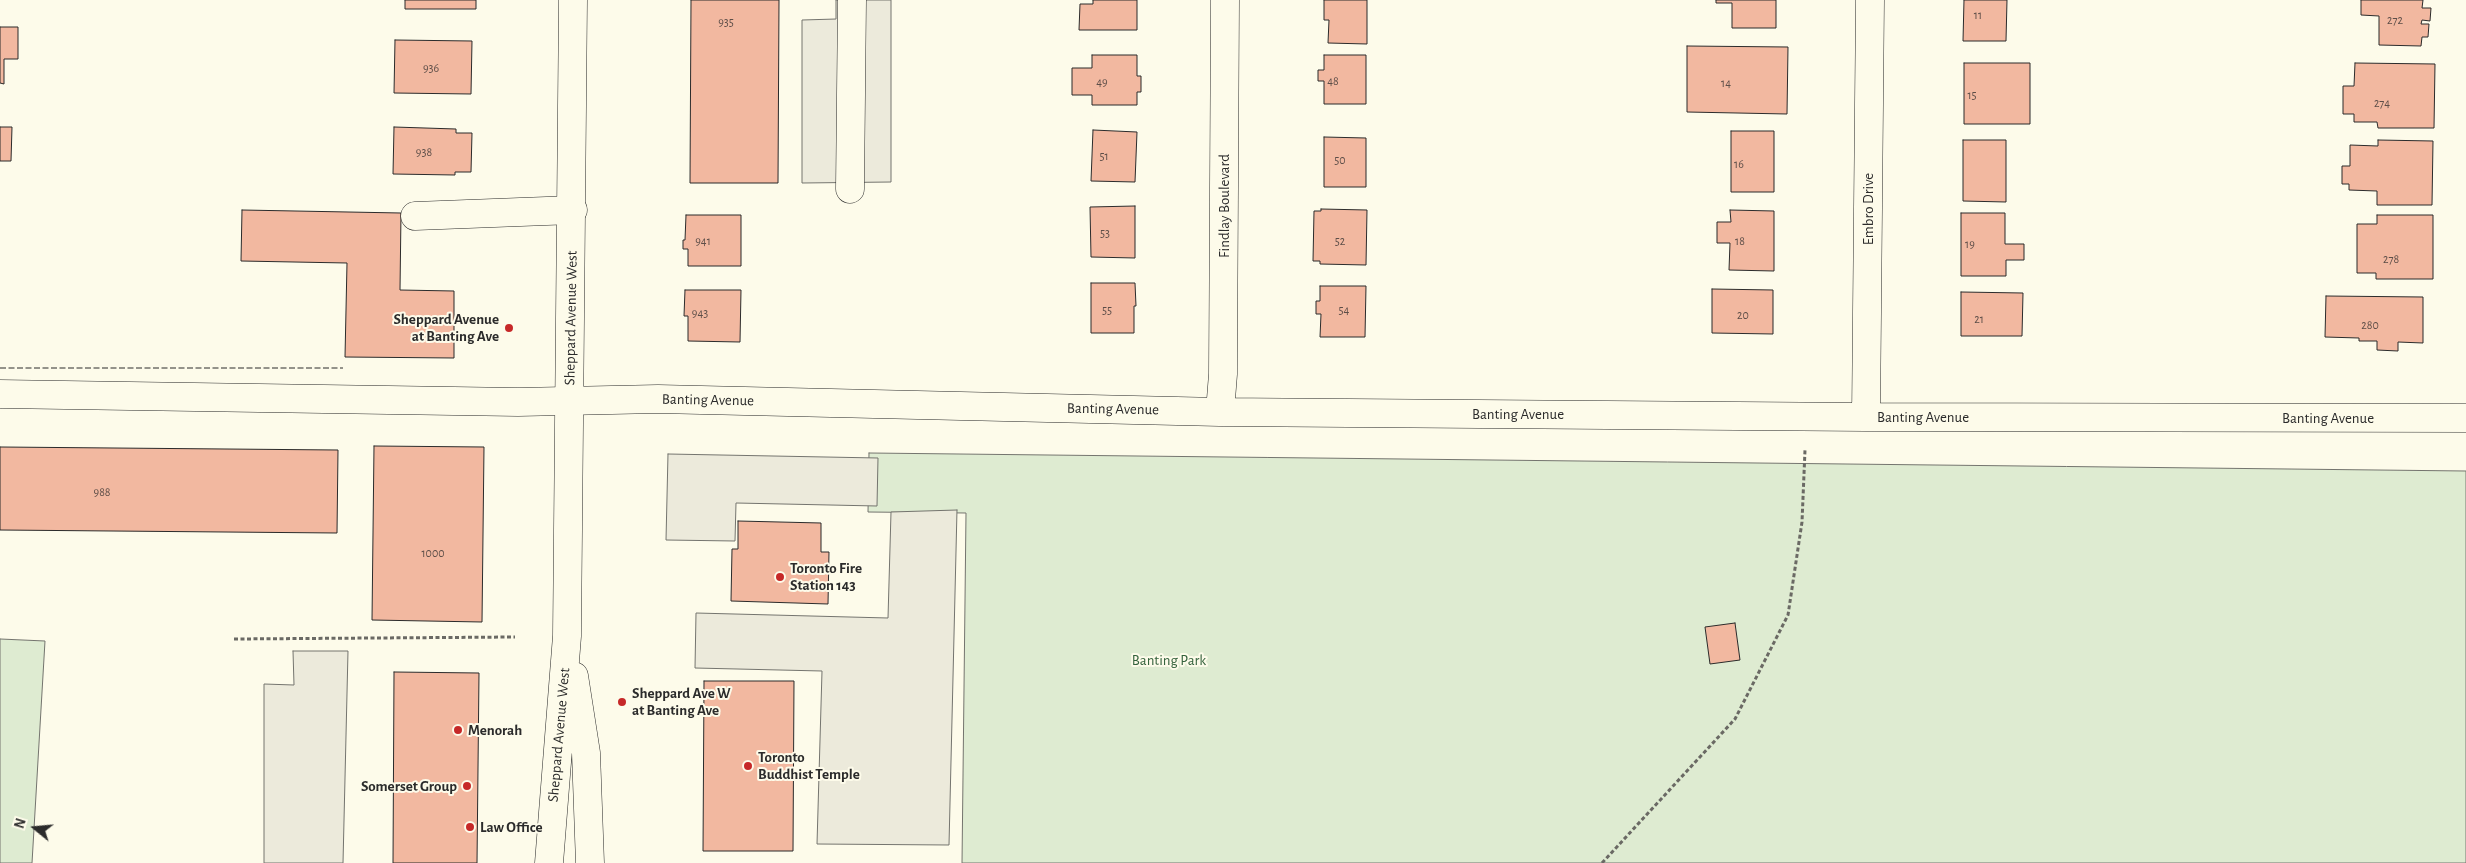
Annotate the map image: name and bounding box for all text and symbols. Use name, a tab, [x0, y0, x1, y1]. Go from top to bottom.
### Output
house number: 11	[1974, 8, 1982, 22]
house number: 272	[2387, 13, 2403, 27]
house number: 935	[718, 15, 734, 29]
house number: 936	[423, 61, 439, 75]
house number: 48	[1327, 74, 1339, 88]
house number: 49	[1096, 75, 1108, 89]
house number: 14	[1721, 76, 1731, 90]
house number: 15	[1967, 88, 1977, 102]
house number: 274	[2374, 96, 2390, 110]
house number: 938	[416, 145, 432, 159]
house number: 51	[1099, 149, 1109, 163]
house number: 50	[1334, 153, 1346, 167]
street label: Findlay Boulevard	[1215, 154, 1233, 258]
house number: 16	[1734, 157, 1744, 171]
street label: Embro Drive	[1859, 173, 1877, 245]
house number: 53	[1100, 226, 1110, 240]
house number: 941	[695, 234, 711, 248]
house number: 52	[1335, 234, 1345, 248]
house number: 18	[1735, 234, 1745, 248]
house number: 19	[1965, 237, 1975, 251]
street label: Sheppard Avenue West	[561, 250, 581, 386]
house number: 278	[2383, 252, 2399, 266]
house number: 55	[1102, 303, 1112, 317]
house number: 54	[1339, 303, 1349, 317]
house number: 943	[692, 306, 708, 320]
house number: 20	[1737, 308, 1749, 322]
place label: Sheppard Avenue at Banting Ave	[393, 310, 499, 345]
house number: 21	[1974, 312, 1984, 326]
house number: 280	[2361, 318, 2379, 332]
marker: Sheppard Avenue at Banting Ave	[503, 322, 515, 334]
street label: Banting Avenue	[662, 390, 754, 410]
street label: Banting Avenue	[1067, 399, 1159, 419]
street label: Banting Avenue	[1472, 405, 1564, 423]
street label: Banting Avenue	[1877, 408, 1969, 426]
street label: Banting Avenue	[2282, 409, 2374, 427]
house number: 988	[93, 485, 111, 499]
house number: 1000	[421, 546, 445, 560]
place label: Toronto Fire Station 143	[790, 559, 862, 594]
marker: Toronto Fire Station 143	[774, 571, 786, 583]
park label: Banting Park	[1132, 651, 1206, 669]
street label: Sheppard Avenue West	[544, 667, 574, 803]
place label: Sheppard Ave W at Banting Ave	[632, 684, 731, 719]
marker: Sheppard Ave W at Banting Ave	[616, 696, 628, 708]
place label: Menorah	[468, 721, 522, 739]
marker: Menorah	[452, 724, 464, 736]
place label: Toronto Buddhist Temple	[758, 748, 860, 783]
marker: Toronto Buddhist Temple	[742, 760, 754, 772]
place label: Somerset Group	[361, 777, 457, 795]
marker: Somerset Group	[461, 780, 473, 792]
north arrow	[10, 803, 60, 853]
text: N	[13, 817, 29, 830]
place label: Law Office	[480, 818, 543, 836]
marker: Law Office	[464, 821, 476, 833]

